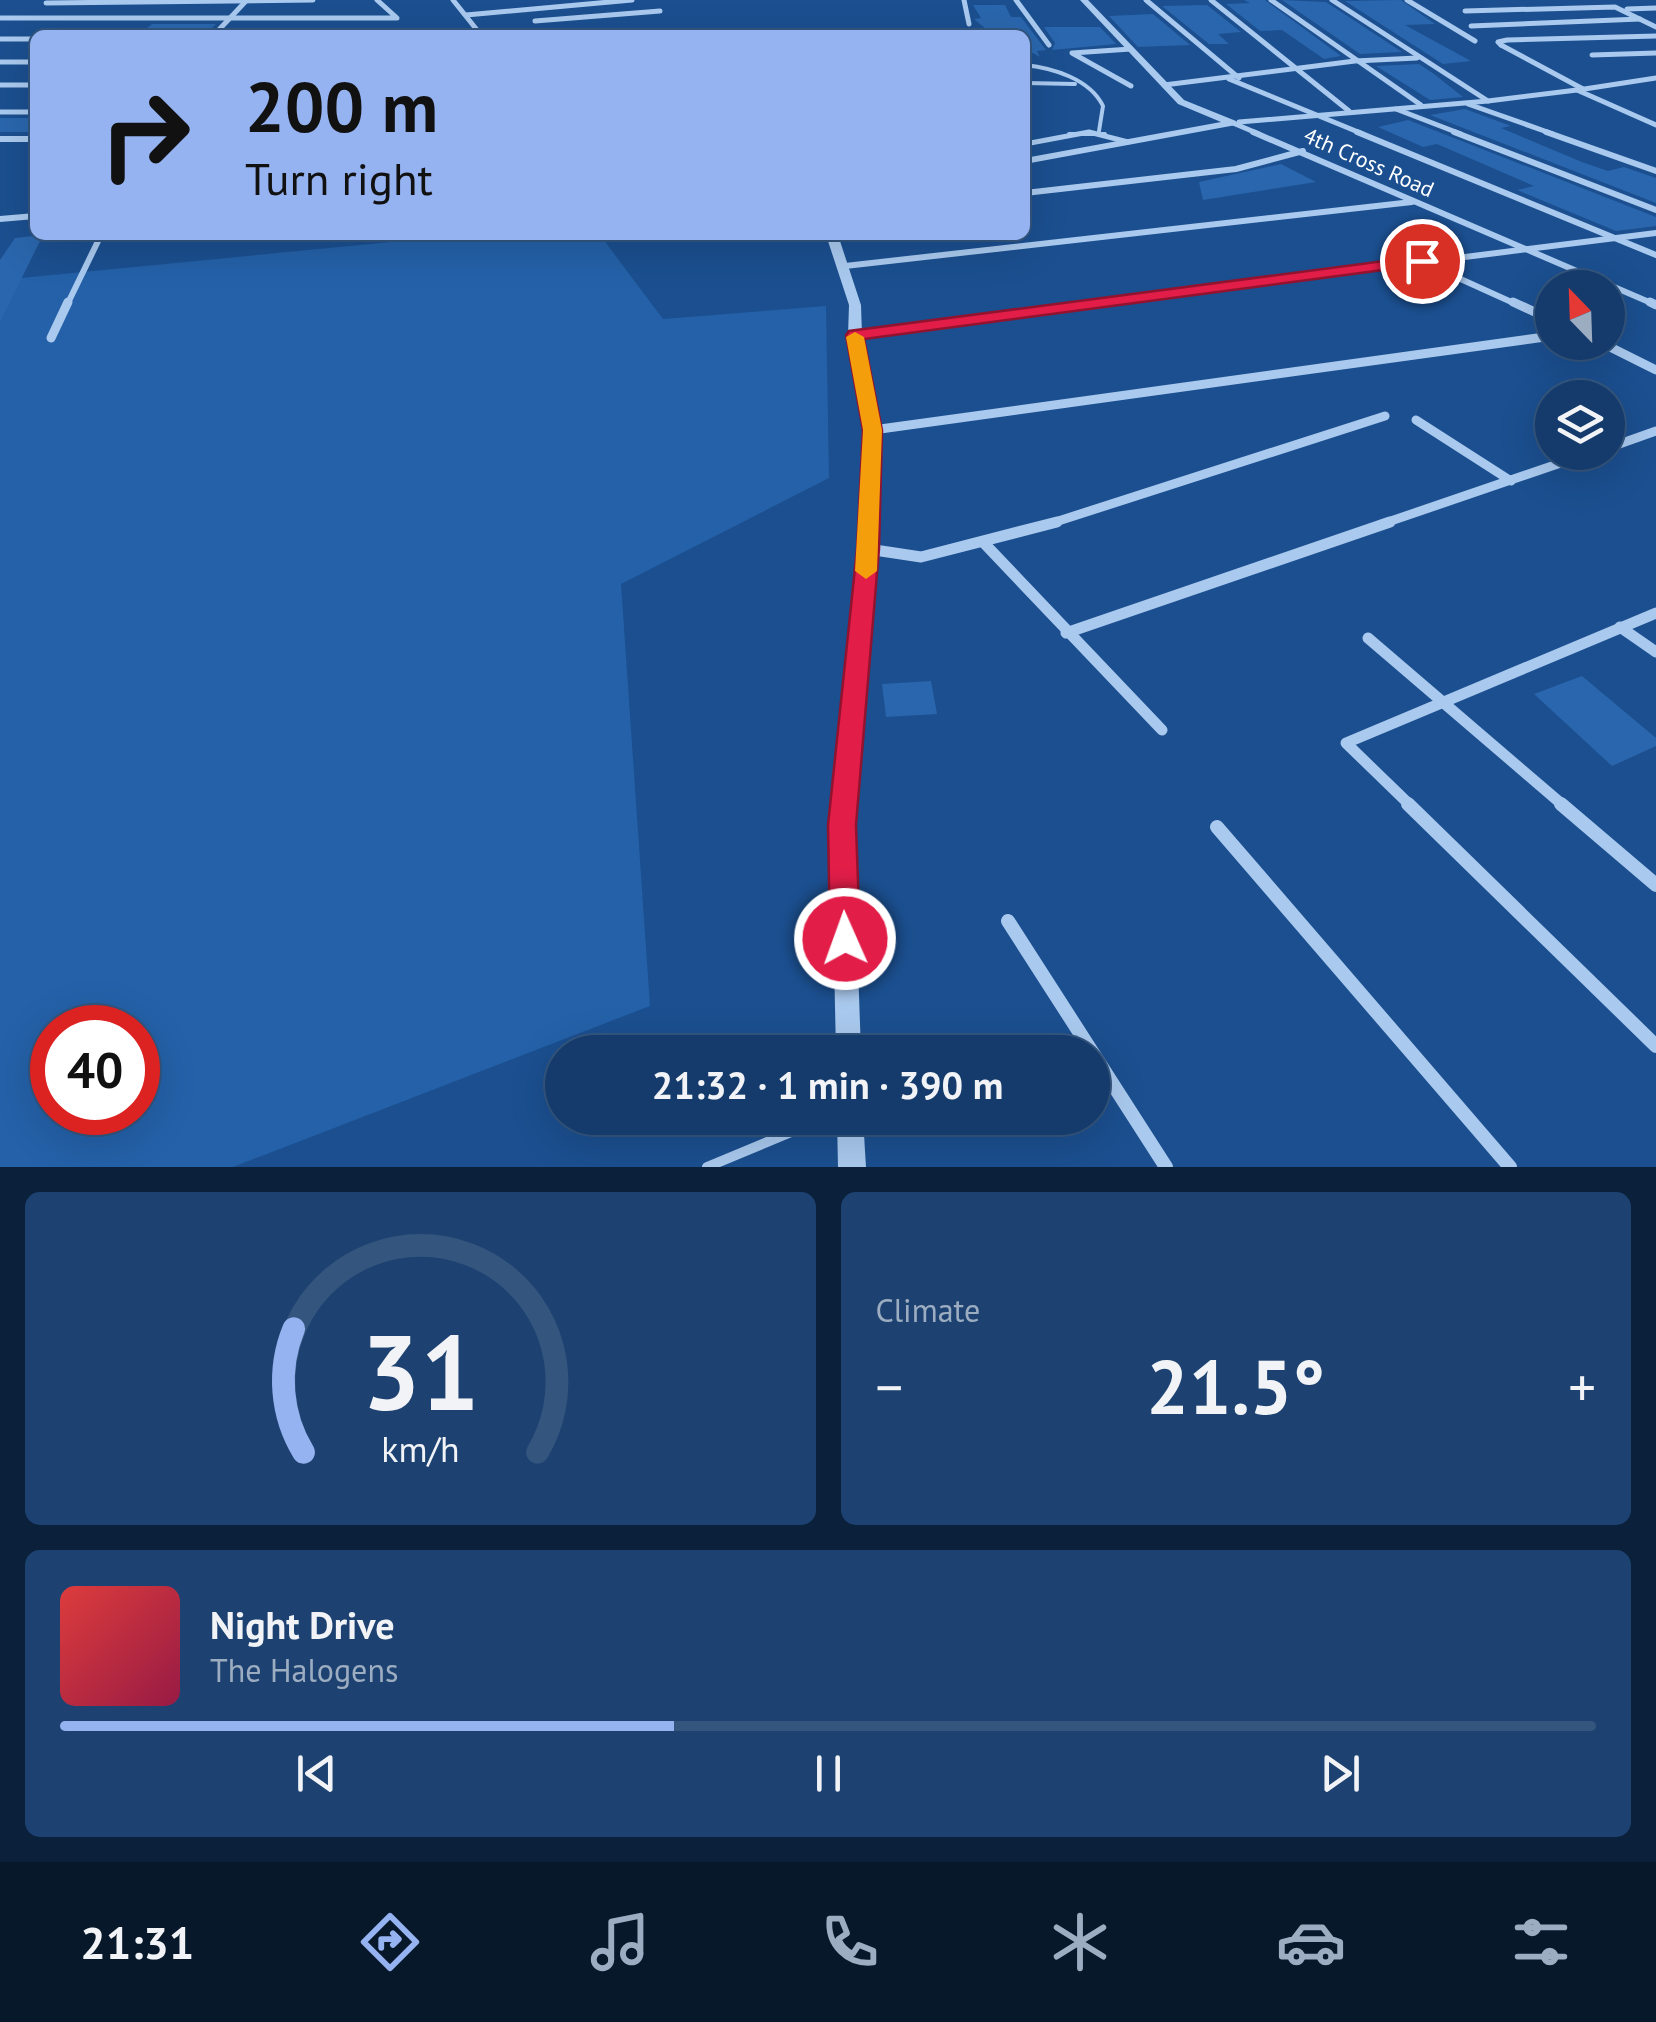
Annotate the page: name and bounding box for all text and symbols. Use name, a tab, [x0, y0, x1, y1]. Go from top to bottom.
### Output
text: 200 m	[245, 61, 438, 151]
icon: right	[80, 70, 210, 200]
street label: 4th Cross Road	[1299, 121, 1439, 203]
text: Turn right	[245, 149, 433, 207]
pin	[1380, 219, 1465, 304]
icon: arrive	[1395, 234, 1450, 289]
north arrow	[1535, 270, 1625, 360]
map controls	[1535, 270, 1625, 470]
button: layers	[1535, 380, 1625, 470]
position arrow	[793, 887, 897, 991]
speed limit sign: 40	[30, 1005, 160, 1135]
text: 21:32 · 1 min · 390 m	[652, 1060, 1003, 1109]
text: Climate	[876, 1289, 980, 1331]
text: 31	[361, 1304, 479, 1439]
text: 21.5°	[1146, 1338, 1325, 1435]
text: −	[876, 1351, 903, 1422]
text: +	[1568, 1351, 1596, 1422]
text: km/h	[381, 1426, 459, 1472]
text: Night Drive	[210, 1600, 394, 1649]
text: The Halogens	[210, 1649, 398, 1691]
icon: previous	[289, 1746, 344, 1801]
icon: pause	[801, 1746, 856, 1801]
icon: next	[1313, 1746, 1368, 1801]
icon: directions	[355, 1907, 425, 1977]
icon: music	[585, 1907, 655, 1977]
icon: phone	[815, 1907, 885, 1977]
icon: climate	[1045, 1907, 1115, 1977]
icon: car	[1276, 1907, 1346, 1977]
icon: filters	[1506, 1907, 1576, 1977]
text: 21:31	[80, 1913, 194, 1971]

